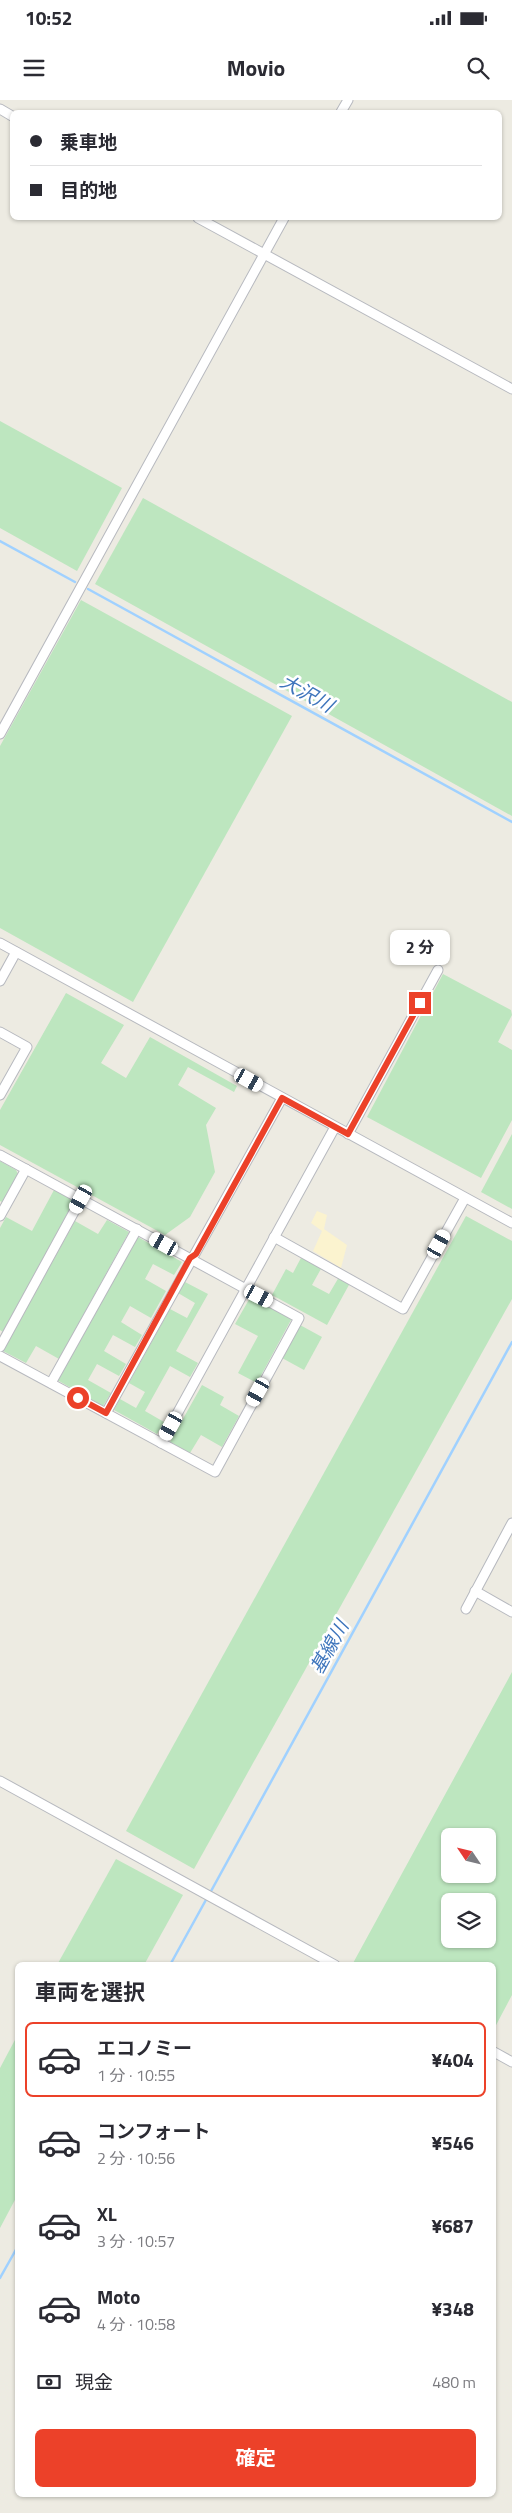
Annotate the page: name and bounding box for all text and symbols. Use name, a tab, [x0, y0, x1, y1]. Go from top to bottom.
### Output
text: 10:52	[25, 3, 72, 32]
text: Movio	[227, 51, 285, 85]
icon: menu	[20, 54, 48, 82]
icon: search	[464, 54, 492, 82]
text: 乗車地	[60, 127, 117, 156]
text: 目的地	[60, 175, 117, 204]
water label: 大沢川	[275, 666, 341, 720]
callout: 2 分	[390, 930, 450, 966]
text: 2 分	[406, 935, 434, 959]
route end	[409, 992, 431, 1014]
car	[232, 1066, 265, 1094]
car	[67, 1182, 94, 1216]
car	[425, 1227, 452, 1261]
car	[147, 1230, 180, 1258]
car	[242, 1282, 275, 1310]
car	[244, 1375, 271, 1409]
route start	[67, 1387, 89, 1409]
car	[157, 1409, 184, 1443]
water label: 基線川	[302, 1613, 356, 1679]
north arrow	[441, 1828, 496, 1882]
map controls	[441, 1828, 496, 1948]
button: layers	[441, 1893, 496, 1948]
text: 車両を選択	[35, 1975, 145, 2009]
text: エコノミー	[97, 2033, 192, 2062]
icon: car	[37, 2037, 82, 2082]
text: ¥404	[431, 2045, 474, 2074]
text: 1 分 · 10:55	[97, 2063, 175, 2087]
text: コンフォート	[97, 2116, 210, 2145]
icon: car	[37, 2120, 82, 2165]
text: ¥546	[431, 2128, 474, 2157]
text: 2 分 · 10:56	[97, 2146, 175, 2170]
text: XL	[97, 2199, 117, 2228]
icon: car	[37, 2203, 82, 2248]
text: ¥687	[431, 2211, 474, 2240]
text: 3 分 · 10:57	[97, 2229, 175, 2253]
text: Moto	[97, 2282, 140, 2311]
icon: car	[37, 2286, 82, 2331]
text: ¥348	[431, 2294, 474, 2323]
text: 4 分 · 10:58	[97, 2312, 175, 2336]
text: 現金	[75, 2367, 113, 2396]
icon: cash	[35, 2368, 63, 2396]
text: 480 m	[432, 2370, 476, 2394]
button: 確定	[35, 2429, 476, 2487]

